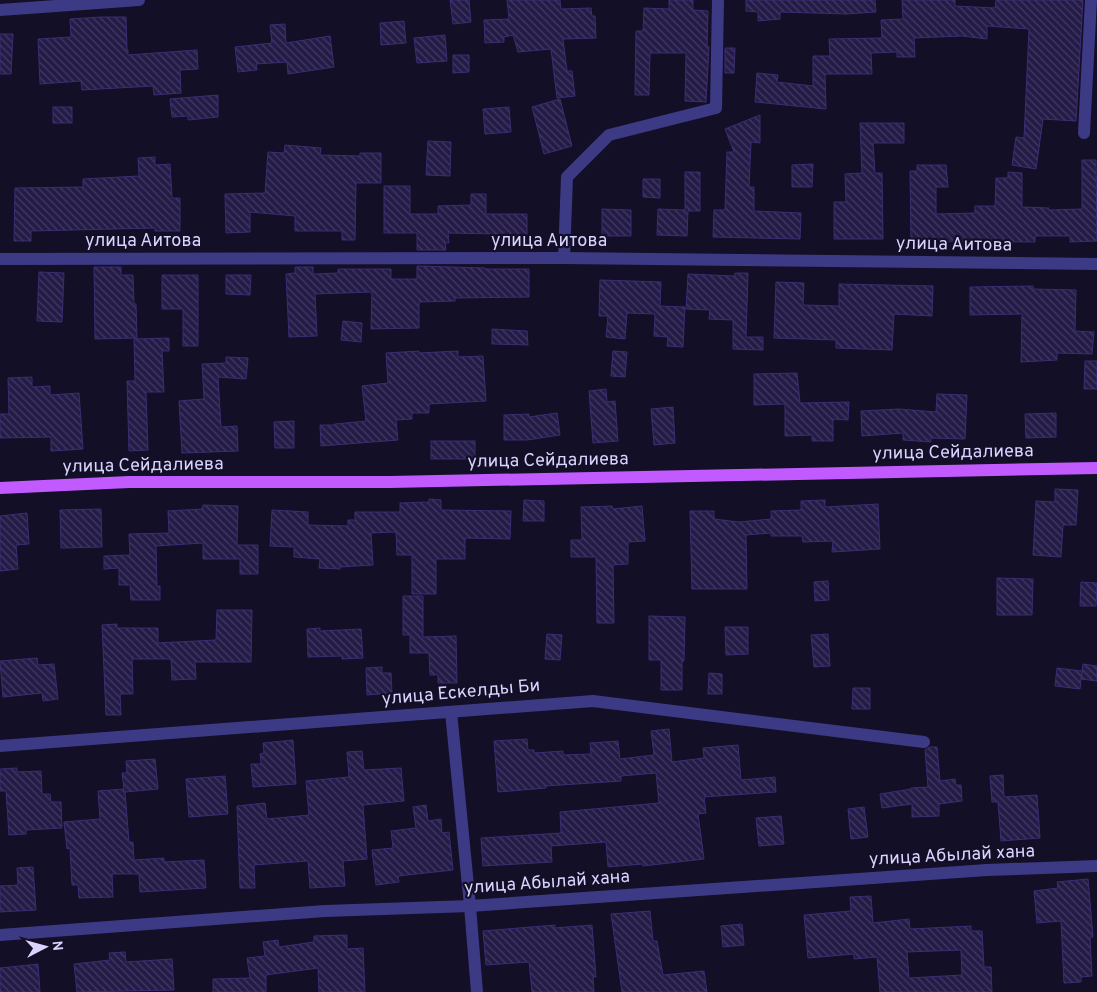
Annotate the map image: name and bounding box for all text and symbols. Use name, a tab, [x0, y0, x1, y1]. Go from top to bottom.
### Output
street label: улица Аитова	[85, 230, 201, 253]
street label: улица Аитова	[491, 230, 607, 253]
street label: улица Аитова	[896, 232, 1012, 258]
street label: улица Сейдалиева	[872, 440, 1034, 466]
street label: улица Сейдалиева	[467, 448, 629, 474]
street label: улица Сейдалиева	[62, 453, 224, 479]
street label: улица Ескелды Би	[381, 675, 541, 711]
street label: улица Абылай хана	[868, 840, 1036, 872]
street label: улица Абылай хана	[463, 866, 631, 900]
north arrow	[20, 922, 70, 972]
text: N	[47, 940, 65, 952]

